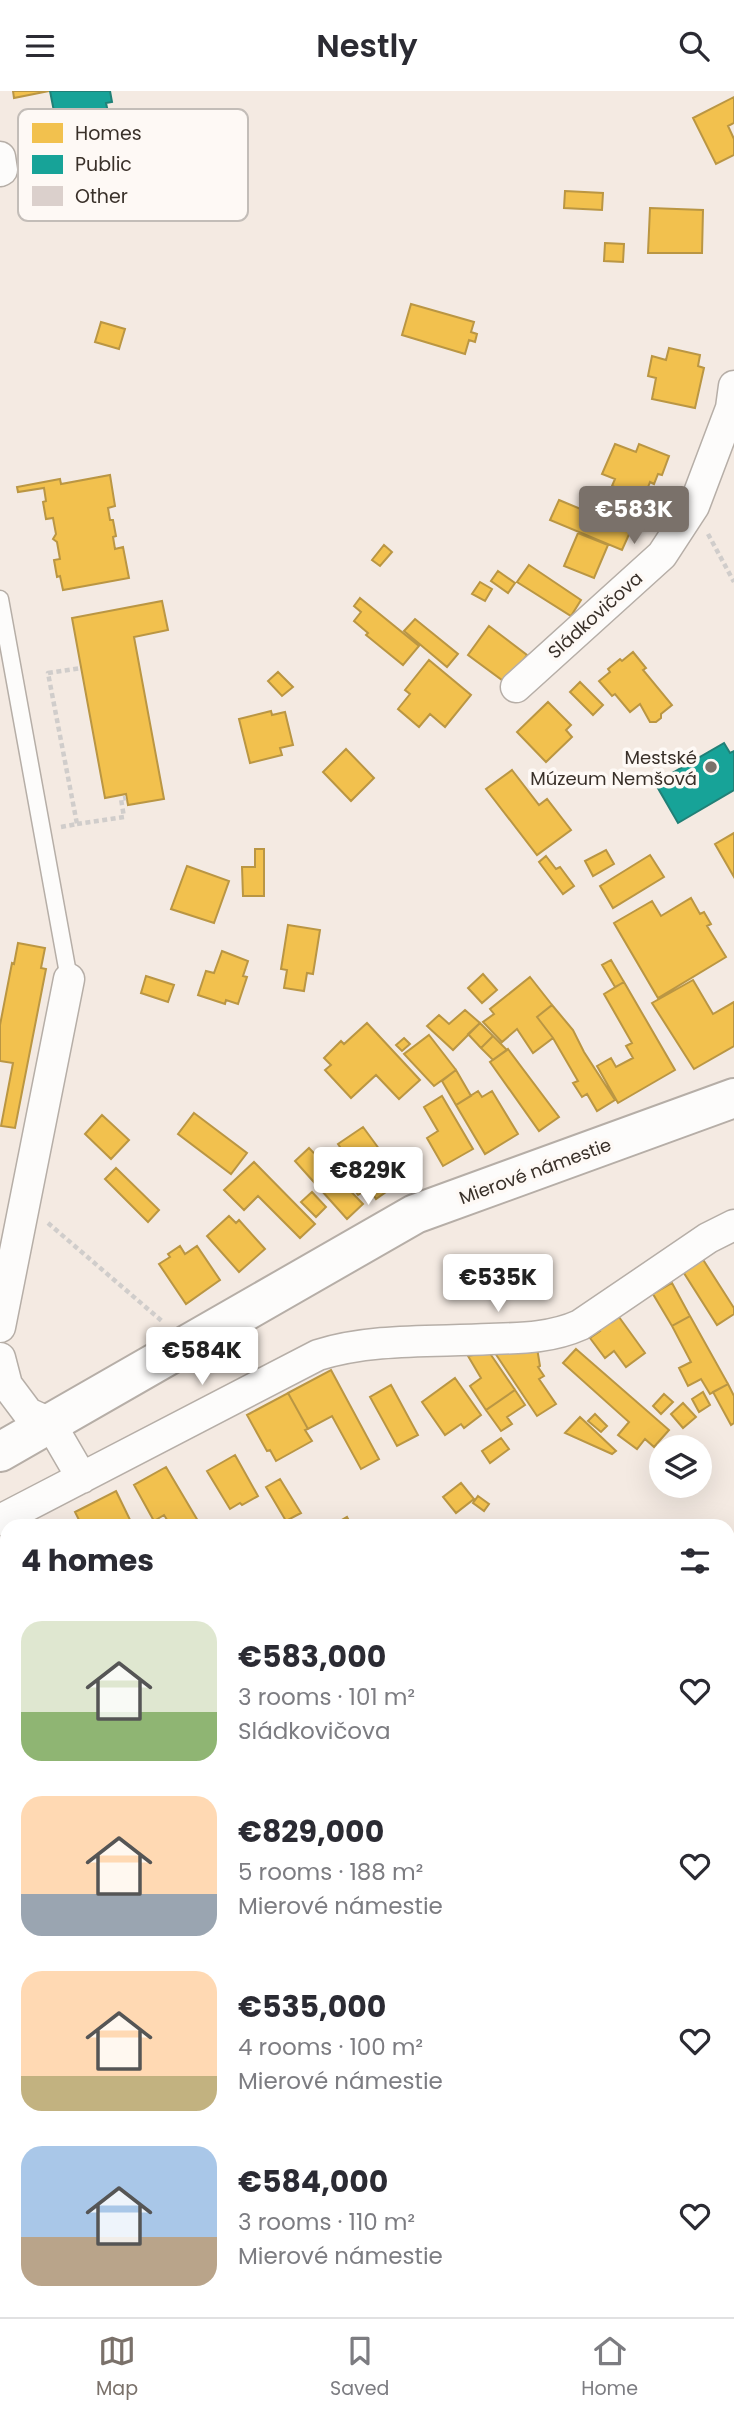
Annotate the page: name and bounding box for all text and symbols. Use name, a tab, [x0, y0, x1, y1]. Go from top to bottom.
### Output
text: Nestly	[316, 23, 418, 68]
icon: menu	[21, 27, 59, 65]
icon: search	[675, 27, 713, 65]
legend	[18, 109, 248, 221]
text: Homes	[75, 120, 142, 147]
text: Public	[75, 151, 132, 178]
text: Other	[75, 183, 128, 210]
pin: €583K	[585, 487, 683, 546]
text: €583K	[595, 493, 673, 525]
street label: Sládkovičova	[542, 566, 648, 664]
place label: Mestské Múzeum Nemšová	[530, 745, 697, 791]
marker: Mestské Múzeum Nemšová	[703, 759, 719, 775]
street label: Mierové námestie	[455, 1132, 615, 1210]
pin: €829K	[319, 1147, 417, 1207]
text: €829K	[330, 1154, 406, 1186]
pin: €535K	[449, 1255, 547, 1314]
text: €535K	[459, 1261, 537, 1293]
pin: €584K	[153, 1327, 251, 1387]
text: €584K	[162, 1334, 242, 1366]
map controls	[649, 1435, 712, 1498]
button: layers	[649, 1435, 712, 1498]
text: 4 homes	[21, 1539, 154, 1582]
icon: filters	[676, 1542, 714, 1580]
text: €583,000	[238, 1635, 386, 1678]
icon: home	[77, 1649, 161, 1733]
icon: heart	[676, 1672, 714, 1710]
text: 3 rooms · 101 m²	[238, 1681, 415, 1713]
text: Sládkovičova	[238, 1715, 391, 1747]
text: €829,000	[238, 1810, 384, 1853]
icon: home	[77, 1824, 161, 1908]
icon: heart	[676, 1847, 714, 1885]
text: 5 rooms · 188 m²	[238, 1856, 423, 1888]
text: Mierové námestie	[238, 1890, 443, 1922]
text: €535,000	[238, 1985, 386, 2028]
icon: home	[77, 1999, 161, 2083]
icon: heart	[676, 2022, 714, 2060]
text: 4 rooms · 100 m²	[238, 2031, 423, 2063]
text: Mierové námestie	[238, 2065, 443, 2097]
text: €584,000	[238, 2160, 388, 2203]
icon: home	[77, 2174, 161, 2258]
icon: heart	[676, 2197, 714, 2235]
text: 3 rooms · 110 m²	[238, 2206, 415, 2238]
text: Mierové námestie	[238, 2240, 443, 2272]
tab: Map	[96, 2332, 138, 2403]
tab: Saved	[330, 2332, 389, 2403]
tab: Home	[581, 2332, 638, 2403]

